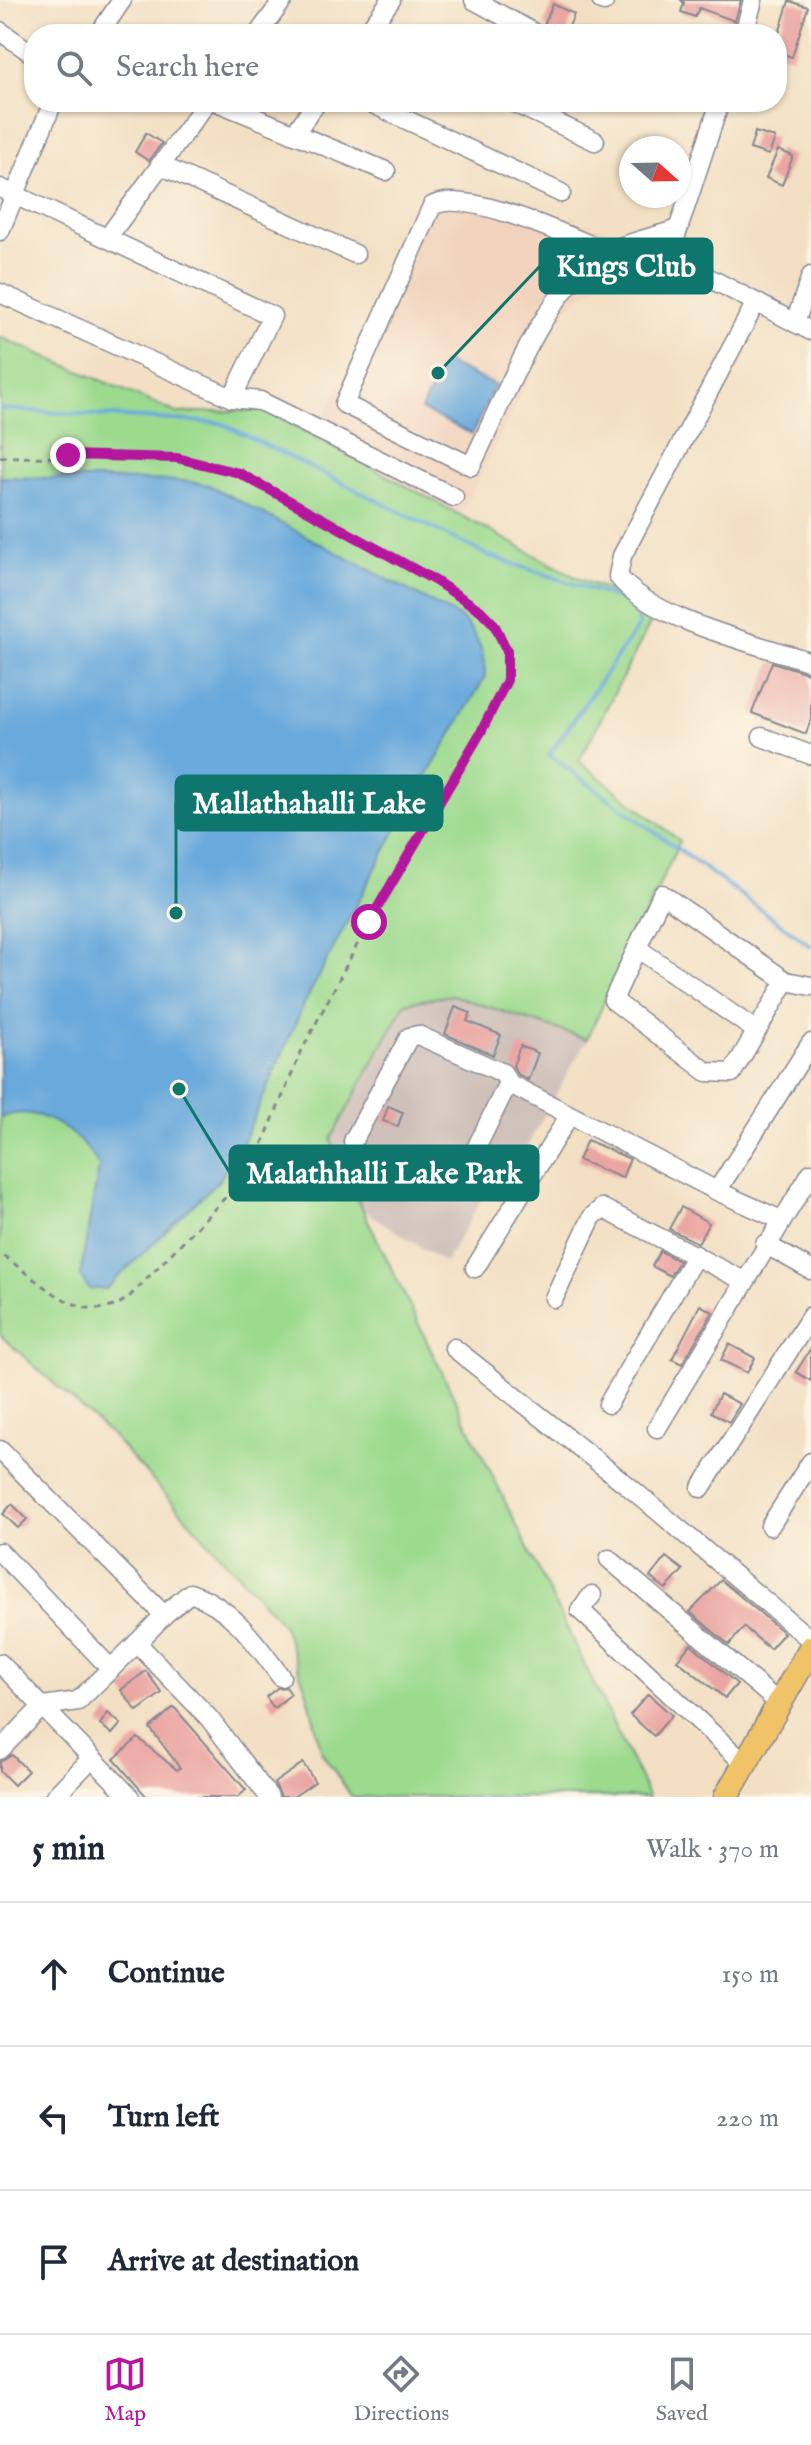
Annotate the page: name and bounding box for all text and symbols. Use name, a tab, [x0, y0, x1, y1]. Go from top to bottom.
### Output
search box	[24, 24, 787, 112]
icon: search	[52, 46, 96, 90]
text: Search here	[116, 49, 259, 87]
north arrow	[619, 136, 691, 208]
callout: Kings Club	[540, 239, 712, 293]
text: Kings Club	[556, 249, 696, 287]
route end	[50, 437, 86, 473]
callout: Mallathahalli Lake	[176, 776, 442, 830]
text: Mallathahalli Lake	[192, 786, 426, 824]
route start	[351, 904, 387, 940]
callout: Malathhalli Lake Park	[230, 1146, 538, 1200]
text: Malathhalli Lake Park	[246, 1156, 523, 1194]
text: 5 min	[32, 1828, 105, 1871]
text: Walk · 370 m	[646, 1833, 779, 1866]
icon: ahead	[32, 1952, 76, 1996]
text: Continue	[108, 1955, 225, 1993]
text: 150 m	[721, 1958, 779, 1991]
icon: left	[32, 2096, 76, 2140]
text: Turn left	[108, 2099, 219, 2137]
text: 220 m	[716, 2102, 779, 2135]
icon: arrive	[32, 2240, 76, 2284]
text: Arrive at destination	[108, 2243, 359, 2281]
tab: Map	[103, 2352, 147, 2428]
tab: Directions	[354, 2352, 449, 2428]
tab: Saved	[656, 2352, 708, 2428]

